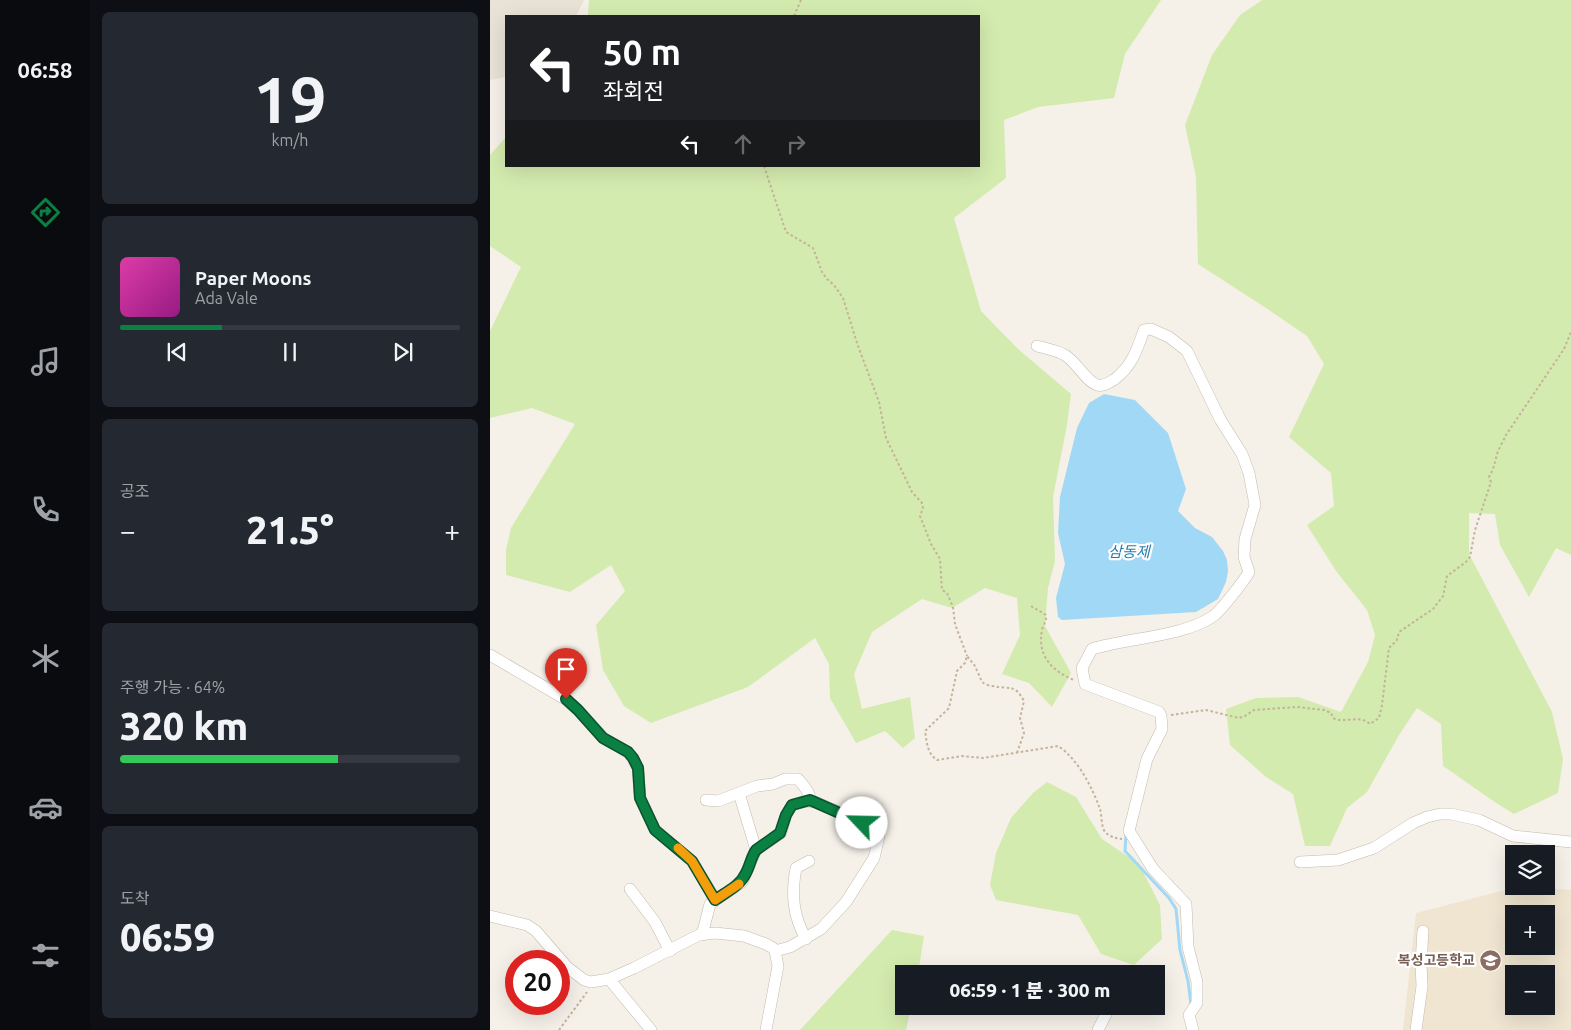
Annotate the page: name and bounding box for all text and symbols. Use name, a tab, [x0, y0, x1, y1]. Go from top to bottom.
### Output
text: 50 m	[603, 32, 681, 72]
icon: left	[520, 35, 585, 100]
text: 06:58	[17, 57, 73, 82]
text: 19	[253, 62, 327, 135]
text: 좌회전	[603, 78, 664, 103]
icon: left	[676, 130, 704, 158]
icon: ahead	[729, 130, 757, 158]
icon: right	[782, 130, 810, 158]
text: km/h	[272, 131, 308, 149]
icon: directions	[28, 195, 63, 230]
text: Paper Moons	[195, 267, 312, 289]
text: Ada Vale	[195, 289, 258, 307]
icon: previous	[163, 338, 191, 366]
icon: pause	[276, 338, 304, 366]
icon: next	[389, 338, 417, 366]
icon: music	[28, 344, 63, 379]
text: 공조	[120, 482, 149, 500]
icon: phone	[28, 492, 63, 527]
text: 21.5°	[246, 509, 334, 551]
text: −	[120, 515, 136, 546]
text: +	[444, 515, 460, 546]
water label: 삼동제	[1108, 543, 1152, 560]
icon: climate	[28, 641, 63, 676]
pin	[545, 648, 587, 699]
icon: arrive	[552, 655, 580, 683]
text: 주행 가능 · 64%	[120, 678, 225, 696]
text: 320 km	[120, 705, 248, 747]
icon: car	[28, 790, 63, 825]
position arrow	[835, 796, 887, 848]
map controls	[1505, 845, 1555, 1015]
button: layers	[1505, 845, 1555, 895]
text: 도착	[120, 889, 149, 907]
button: +	[1505, 905, 1555, 955]
text: 06:59	[120, 916, 215, 958]
icon: filters	[28, 938, 63, 973]
school or university icon: 복성고등학교	[1479, 948, 1503, 972]
speed limit sign: 20	[505, 950, 570, 1015]
place label: 복성고등학교	[1398, 952, 1475, 968]
button: −	[1505, 965, 1555, 1015]
text: 06:59 · 1 분 · 300 m	[950, 979, 1110, 1001]

